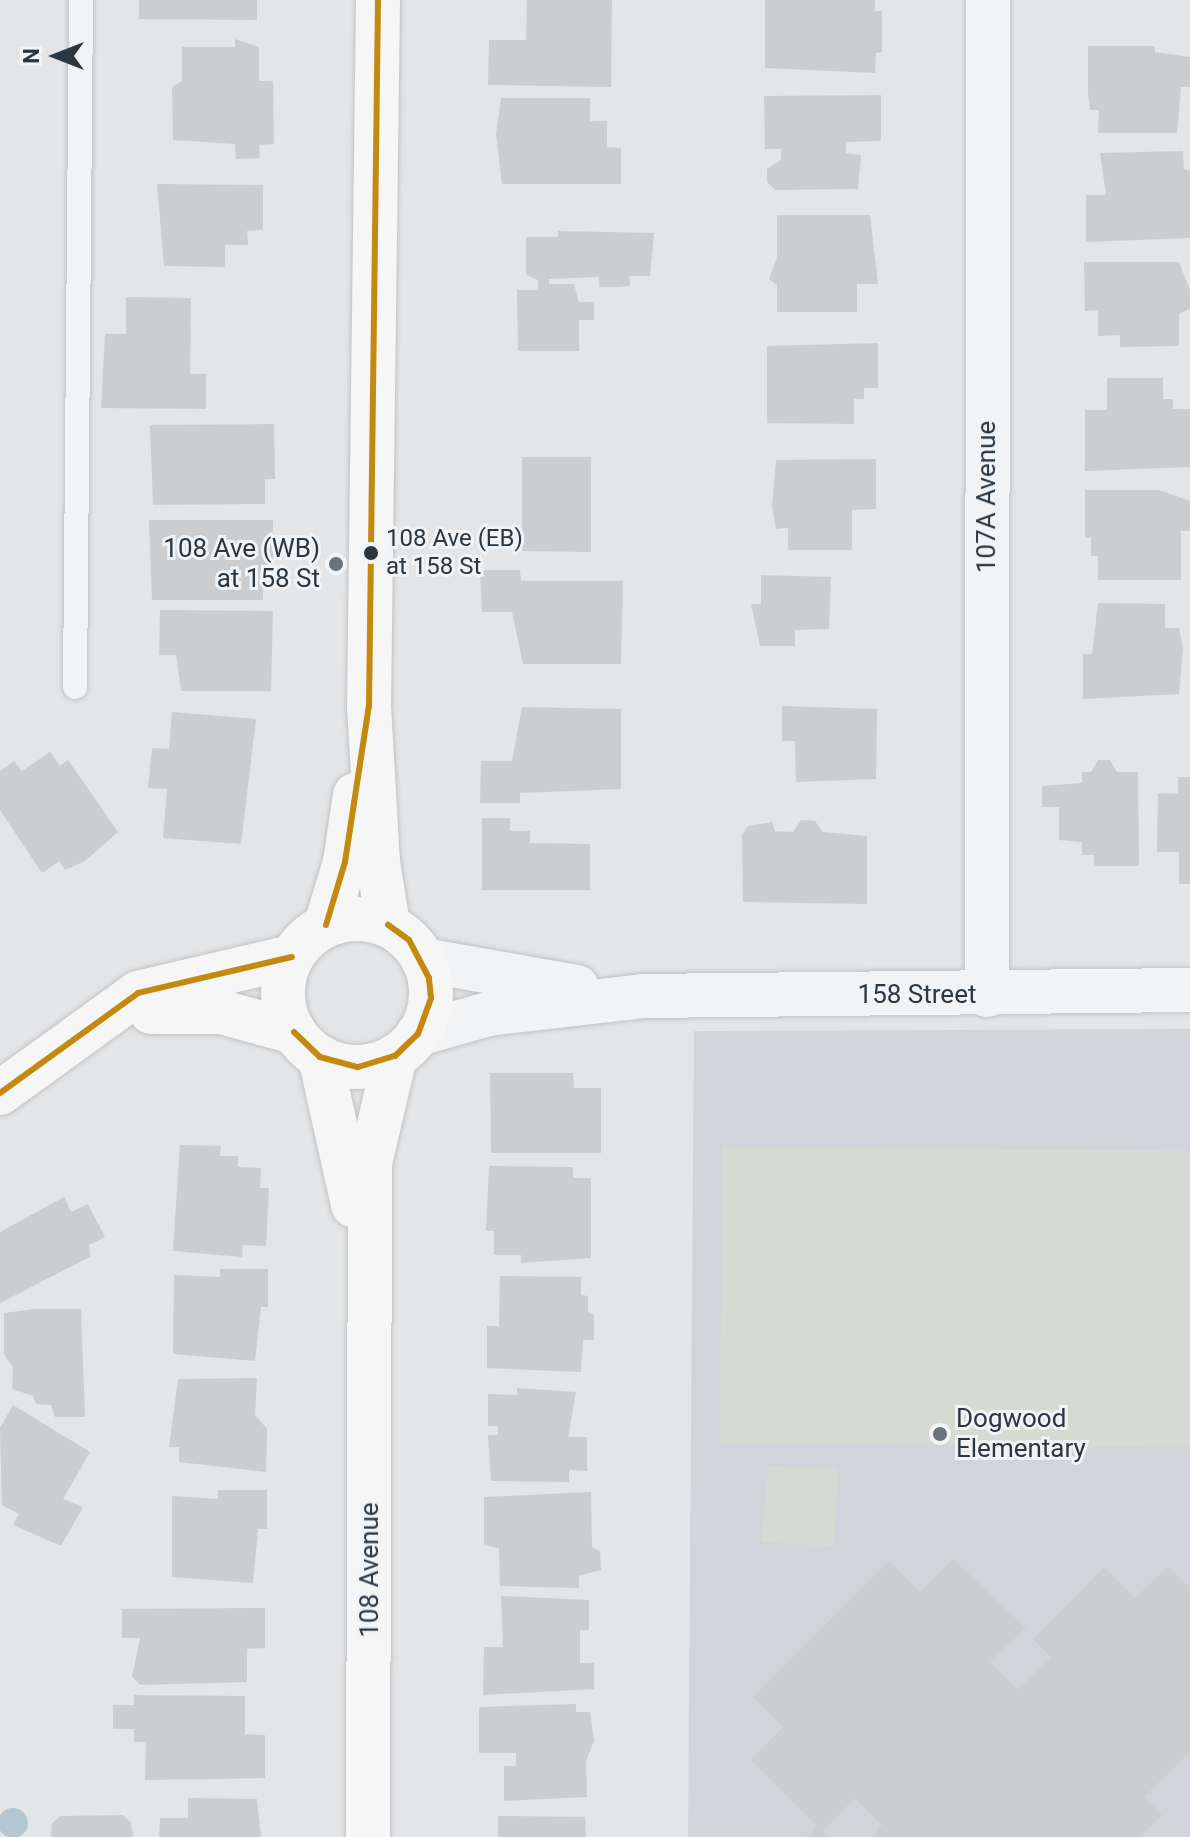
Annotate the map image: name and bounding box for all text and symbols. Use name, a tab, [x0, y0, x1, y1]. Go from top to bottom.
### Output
north arrow	[16, 16, 96, 96]
text: N	[19, 48, 44, 64]
street label: 107A Avenue	[971, 421, 1003, 573]
place label: 108 Ave (EB) at 158 St	[386, 525, 523, 581]
place label: 108 Ave (WB) at 158 St	[163, 533, 320, 594]
marker: 108 Ave (EB) at 158 St	[363, 545, 379, 561]
marker: 108 Ave (WB) at 158 St	[327, 555, 345, 573]
street label: 158 Street	[858, 979, 976, 1011]
place label: Dogwood Elementary	[956, 1403, 1086, 1464]
marker: Dogwood Elementary	[931, 1425, 949, 1443]
street label: 108 Avenue	[354, 1502, 386, 1638]

